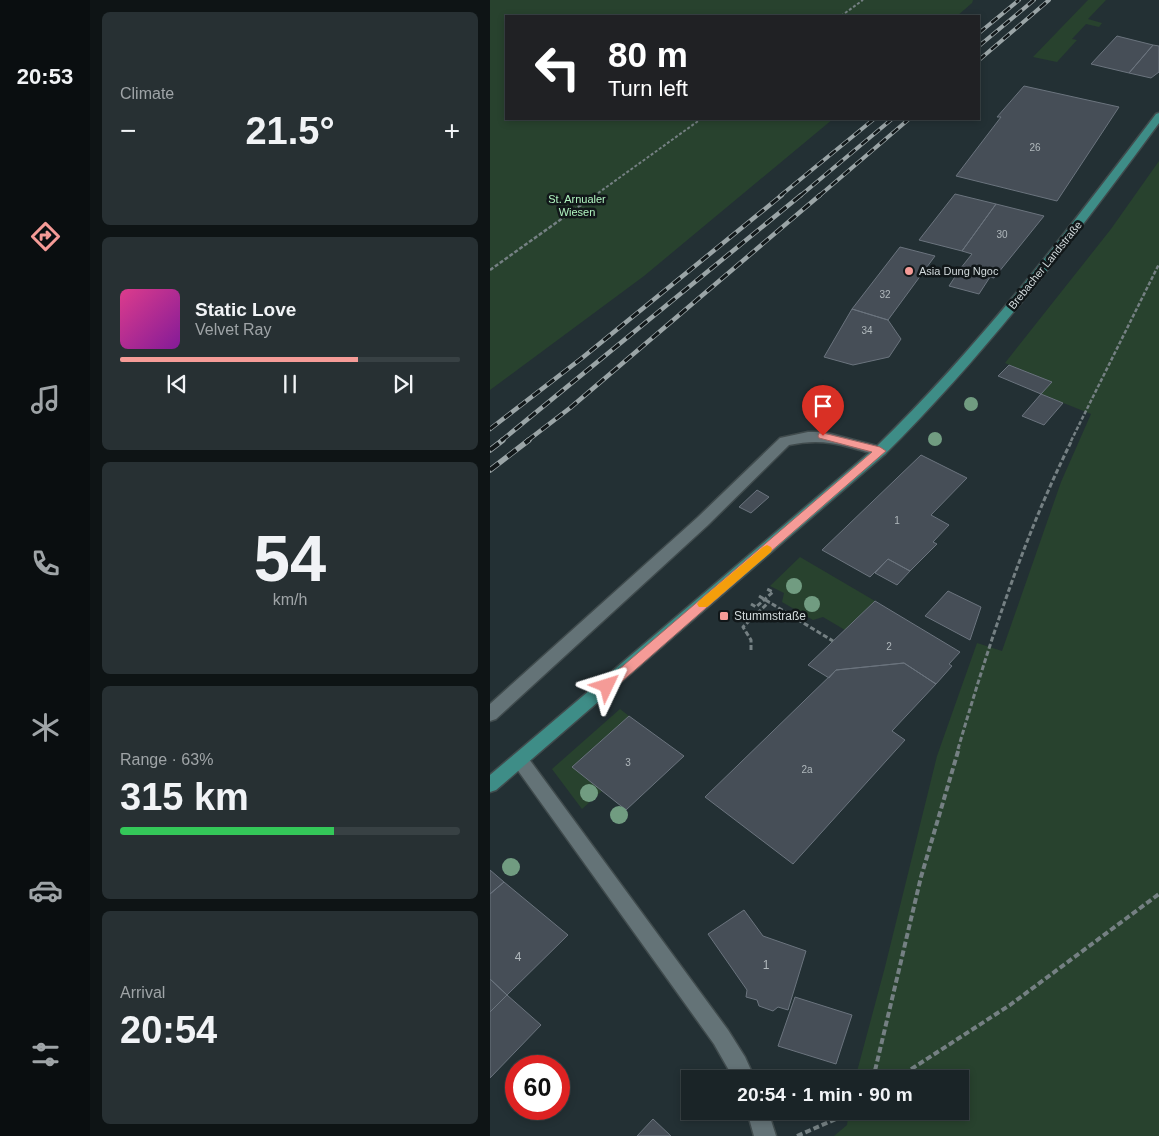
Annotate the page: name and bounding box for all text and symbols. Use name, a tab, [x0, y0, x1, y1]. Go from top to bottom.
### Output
icon: left	[525, 35, 590, 100]
text: 80 m	[608, 35, 688, 74]
text: 20:53	[17, 64, 73, 89]
text: Turn left	[608, 76, 688, 101]
text: Climate	[120, 85, 174, 102]
text: 21.5°	[245, 110, 335, 152]
text: −	[120, 115, 136, 146]
text: +	[444, 115, 460, 146]
house number: 26	[1029, 142, 1041, 153]
park label: St. Arnualer Wiesen	[548, 193, 606, 218]
icon: directions	[28, 219, 63, 254]
street label: Brebacher Landstraße	[1006, 219, 1084, 311]
house number: 30	[996, 229, 1008, 240]
marker: Asia Dung Ngoc	[903, 265, 915, 277]
place label: Asia Dung Ngoc	[919, 265, 999, 277]
house number: 32	[879, 289, 891, 300]
text: Static Love	[195, 299, 296, 320]
text: Velvet Ray	[195, 321, 271, 338]
house number: 34	[861, 325, 873, 336]
icon: previous	[163, 370, 191, 398]
icon: pause	[276, 370, 304, 398]
icon: next	[389, 370, 417, 398]
icon: music	[28, 382, 63, 417]
pin	[802, 385, 844, 436]
icon: arrive	[809, 392, 837, 420]
house number: 1	[894, 515, 900, 526]
text: 54	[254, 522, 326, 595]
icon: phone	[28, 546, 63, 581]
text: km/h	[273, 591, 307, 608]
place label: Stummstraße	[734, 609, 806, 623]
marker: Stummstraße	[718, 610, 730, 622]
house number: 2	[886, 641, 892, 652]
position arrow	[580, 659, 632, 711]
icon: climate	[28, 710, 63, 745]
text: Range · 63%	[120, 751, 213, 768]
house number: 3	[625, 757, 631, 768]
house number: 2a	[801, 764, 813, 775]
text: 315 km	[120, 776, 249, 818]
icon: car	[28, 873, 63, 908]
house number: 4	[515, 950, 522, 964]
house number: 1	[763, 958, 770, 972]
text: Arrival	[120, 984, 165, 1001]
text: 20:54	[120, 1009, 217, 1051]
icon: filters	[28, 1037, 63, 1072]
speed limit sign: 60	[505, 1055, 570, 1120]
text: 20:54 · 1 min · 90 m	[737, 1084, 913, 1105]

